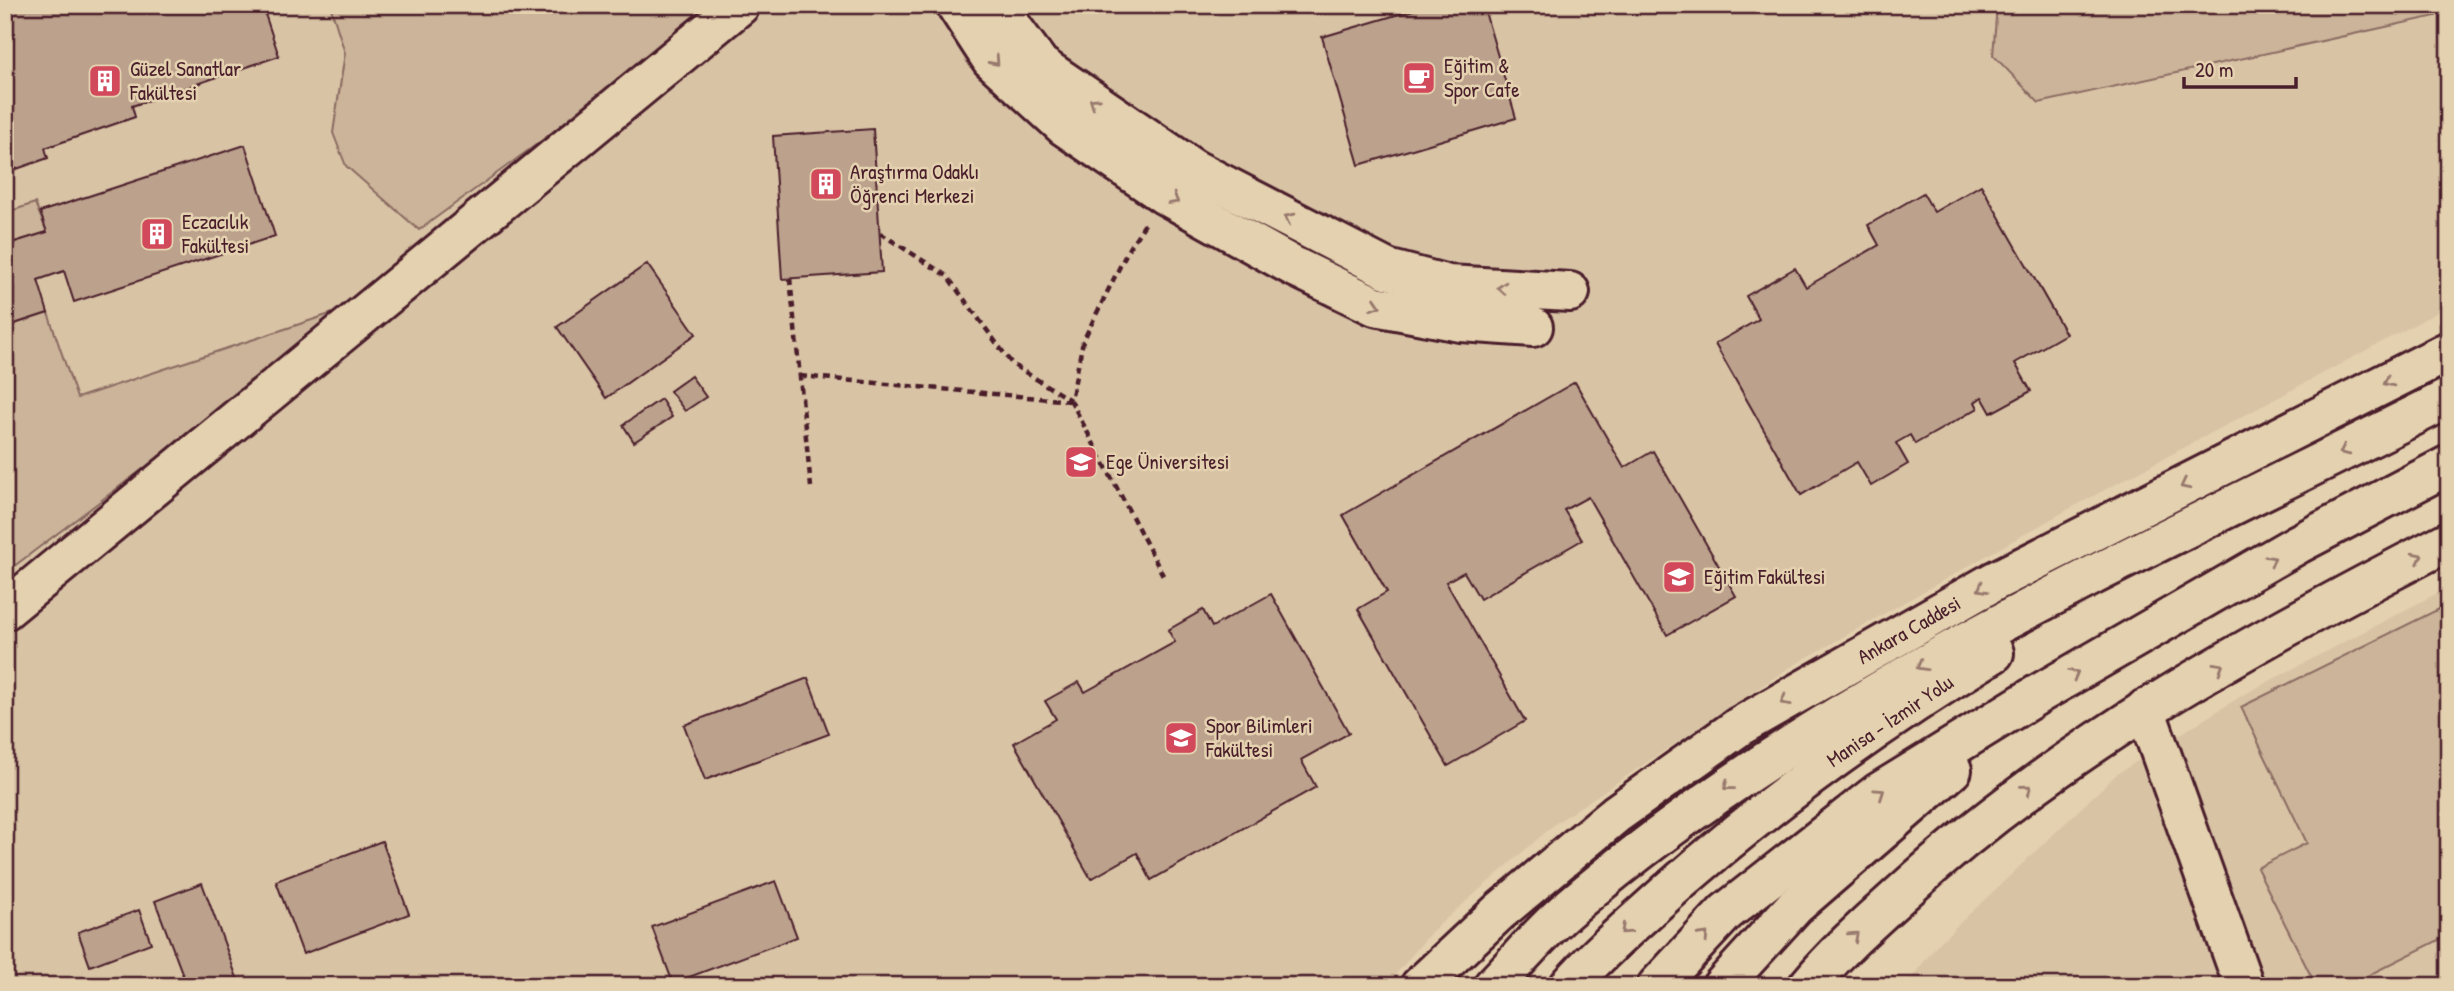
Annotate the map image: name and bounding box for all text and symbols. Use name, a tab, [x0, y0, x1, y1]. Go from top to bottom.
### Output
scale bar	[2184, 46, 2296, 90]
place label: Eğitim & Spor Cafe	[1444, 51, 1520, 104]
one-way arrow	[987, 53, 999, 66]
place label: Güzel Sanatlar Fakültesi	[129, 54, 241, 107]
text: 20 m	[2195, 55, 2233, 84]
cafe icon: Eğitim & Spor Cafe	[1400, 59, 1438, 97]
building icon: Güzel Sanatlar Fakültesi	[86, 62, 124, 100]
one-way arrow	[1089, 98, 1102, 110]
place label: Araştırma Odaklı Öğrenci Merkezi	[850, 157, 979, 210]
building icon: Araştırma Odaklı Öğrenci Merkezi	[807, 165, 845, 203]
one-way arrow	[1167, 192, 1179, 205]
place label: Eczacılık Fakültesi	[181, 207, 249, 260]
one-way arrow	[1284, 213, 1296, 226]
building icon: Eczacılık Fakültesi	[138, 215, 176, 253]
one-way arrow	[1496, 281, 1507, 296]
one-way arrow	[1369, 296, 1381, 311]
one-way arrow	[2383, 374, 2395, 388]
school or university icon: Ege Üniversitesi	[1062, 443, 1100, 481]
one-way arrow	[2339, 443, 2351, 457]
place label: Ege Üniversitesi	[1106, 447, 1230, 476]
one-way arrow	[2180, 477, 2192, 491]
one-way arrow	[2411, 551, 2423, 565]
one-way arrow	[2263, 555, 2276, 568]
school or university icon: Eğitim Fakültesi	[1660, 558, 1698, 596]
place label: Eğitim Fakültesi	[1704, 562, 1826, 591]
one-way arrow	[1977, 580, 1990, 593]
street label: Ankara Caddesi	[1852, 588, 1966, 671]
one-way arrow	[1916, 658, 1929, 671]
one-way arrow	[2212, 662, 2224, 675]
street label: Manisa - İzmir Yolu	[1821, 667, 1959, 774]
one-way arrow	[2066, 669, 2079, 682]
one-way arrow	[1779, 692, 1792, 705]
place label: Spor Bilimleri Fakültesi	[1205, 711, 1313, 764]
school or university icon: Spor Bilimleri Fakültesi	[1162, 719, 1200, 757]
one-way arrow	[1723, 777, 1736, 790]
one-way arrow	[2020, 784, 2032, 797]
one-way arrow	[1872, 789, 1885, 801]
one-way arrow	[1621, 922, 1634, 934]
one-way arrow	[1695, 931, 1708, 944]
one-way arrow	[1846, 932, 1859, 944]

